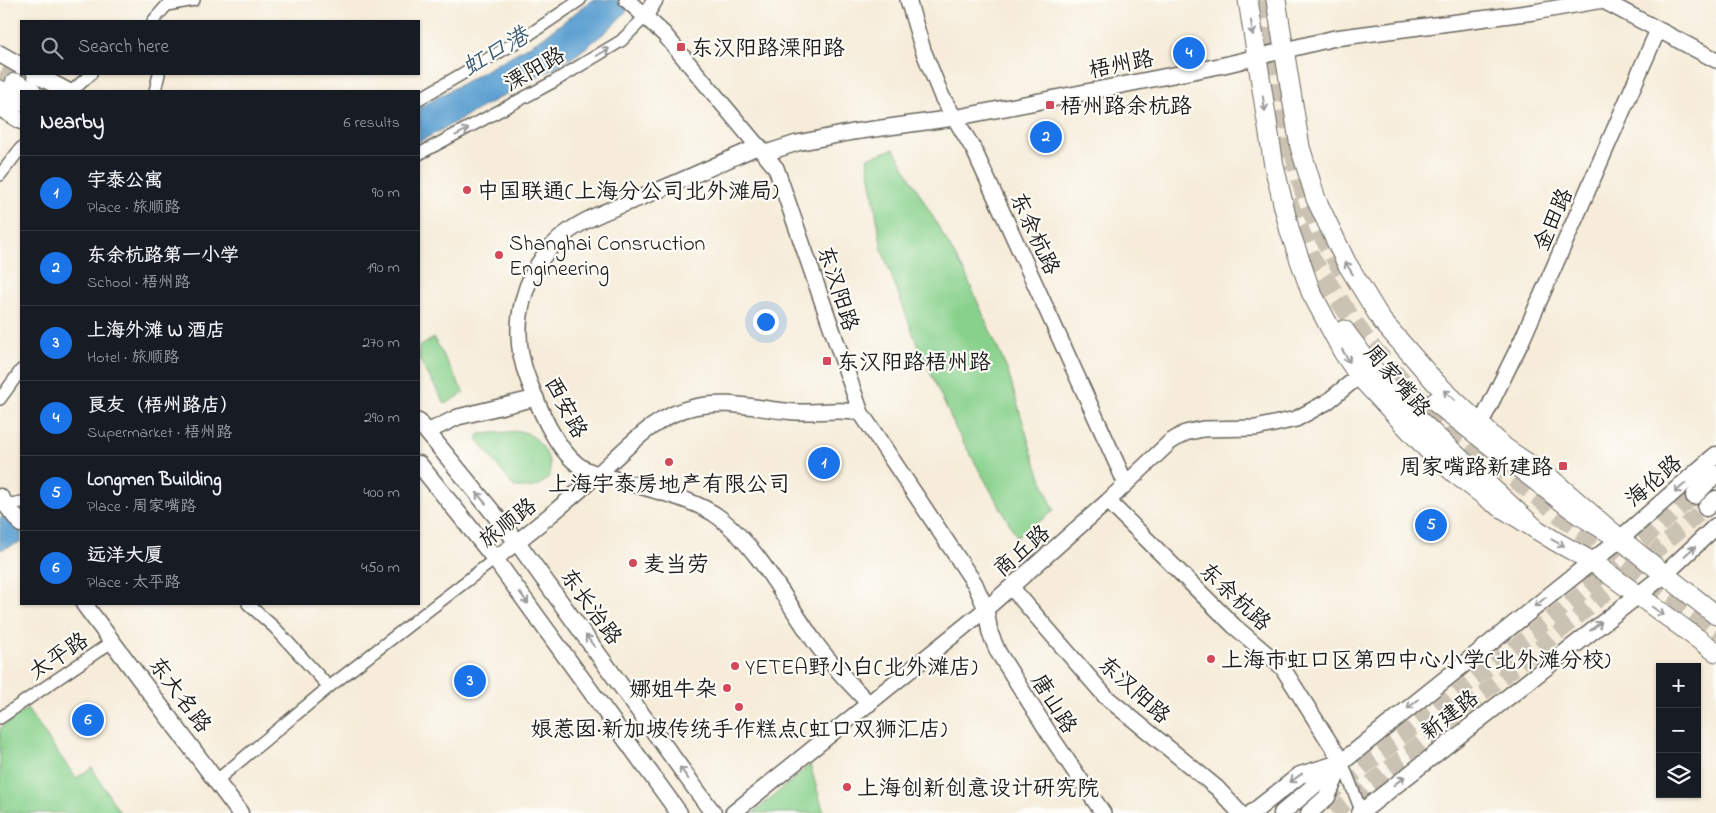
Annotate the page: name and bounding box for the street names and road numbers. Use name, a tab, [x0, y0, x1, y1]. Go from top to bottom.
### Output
street label: 溧阳路	[499, 40, 572, 101]
street label: 梧州路	[1086, 44, 1157, 88]
street label: 金田路	[1527, 184, 1583, 257]
street label: 东余杭路	[1000, 188, 1066, 281]
street label: 东汉阳路	[807, 242, 865, 336]
street label: 周家嘴路	[1355, 338, 1437, 426]
street label: 西安路	[535, 372, 594, 445]
street label: 海伦路	[1620, 449, 1690, 516]
street label: 旅顺路	[473, 491, 545, 557]
street label: 商丘路	[988, 519, 1058, 586]
street label: 东余杭路	[1191, 556, 1277, 640]
street label: 东长治路	[551, 563, 628, 653]
street label: 太平路	[23, 626, 96, 689]
street label: 东汉阳路	[1090, 650, 1176, 733]
street label: 东大名路	[139, 651, 218, 741]
street label: 唐山路	[1021, 668, 1084, 741]
street label: 新建路	[1415, 683, 1487, 749]

